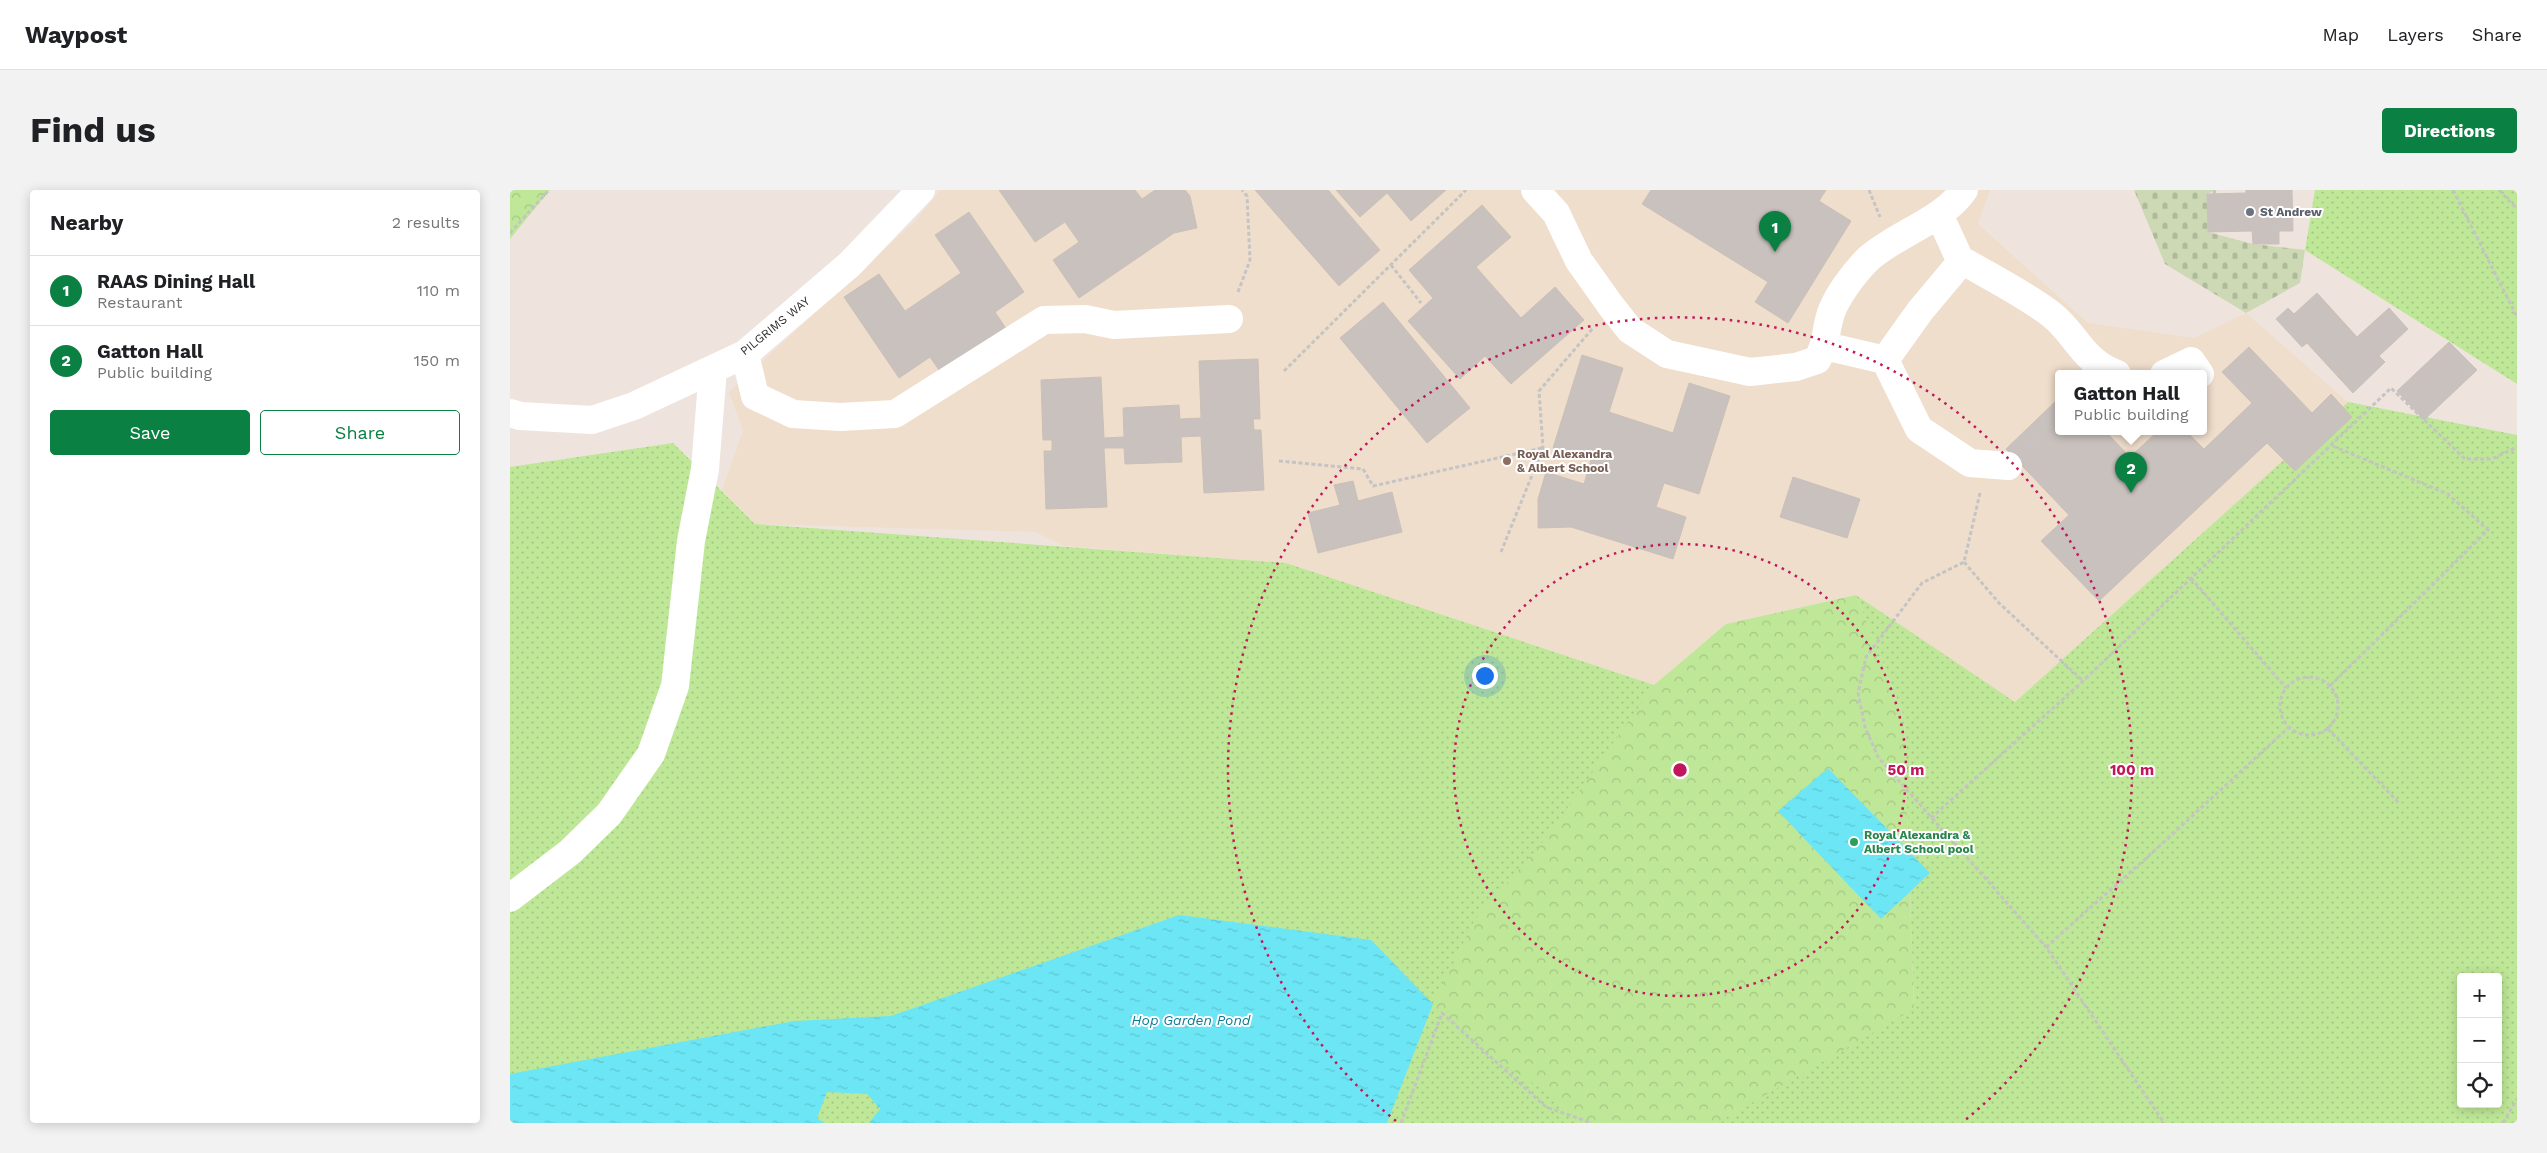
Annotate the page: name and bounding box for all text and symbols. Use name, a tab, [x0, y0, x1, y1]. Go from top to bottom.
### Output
text: Waypost	[25, 21, 127, 49]
text: Map	[2322, 24, 2359, 45]
text: Layers	[2387, 24, 2444, 45]
text: Share	[2472, 24, 2522, 45]
button: Directions	[2382, 108, 2517, 153]
text: Find us	[30, 109, 156, 151]
place label: St Andrew	[2260, 205, 2322, 219]
marker: St Andrew	[2244, 206, 2256, 218]
text: Nearby	[50, 210, 123, 235]
pin: 1	[1759, 211, 1791, 252]
text: 2 results	[392, 213, 460, 232]
text: RAAS Dining Hall	[97, 270, 255, 293]
text: 1	[63, 281, 69, 300]
text: 110 m	[417, 281, 460, 300]
text: Restaurant	[97, 293, 183, 312]
street label: PILGRIMS WAY	[738, 294, 812, 358]
text: Gatton Hall	[97, 340, 203, 363]
text: 2	[61, 351, 71, 370]
text: 150 m	[414, 351, 460, 370]
text: Public building	[97, 363, 212, 382]
popup	[2055, 370, 2207, 435]
text: Gatton Hall	[2074, 382, 2180, 405]
text: Public building	[2074, 405, 2189, 424]
button: Save	[50, 410, 250, 455]
button: Share	[260, 410, 460, 455]
place label: Royal Alexandra & Albert School	[1517, 447, 1612, 475]
pin: 2	[2115, 452, 2147, 493]
marker: Royal Alexandra & Albert School	[1501, 455, 1513, 467]
your location	[1472, 663, 1498, 689]
centre of rings	[1671, 761, 1689, 779]
text: 50 m	[1888, 761, 1924, 779]
text: 100 m	[2110, 761, 2154, 779]
place label: Royal Alexandra & Albert School pool	[1864, 828, 1974, 856]
marker: Royal Alexandra & Albert School pool	[1848, 836, 1860, 848]
map controls	[2457, 973, 2502, 1108]
button: +	[2457, 973, 2502, 1018]
water label: Hop Garden Pond	[1132, 1012, 1251, 1028]
button: −	[2457, 1018, 2502, 1063]
button: locate	[2457, 1063, 2502, 1108]

